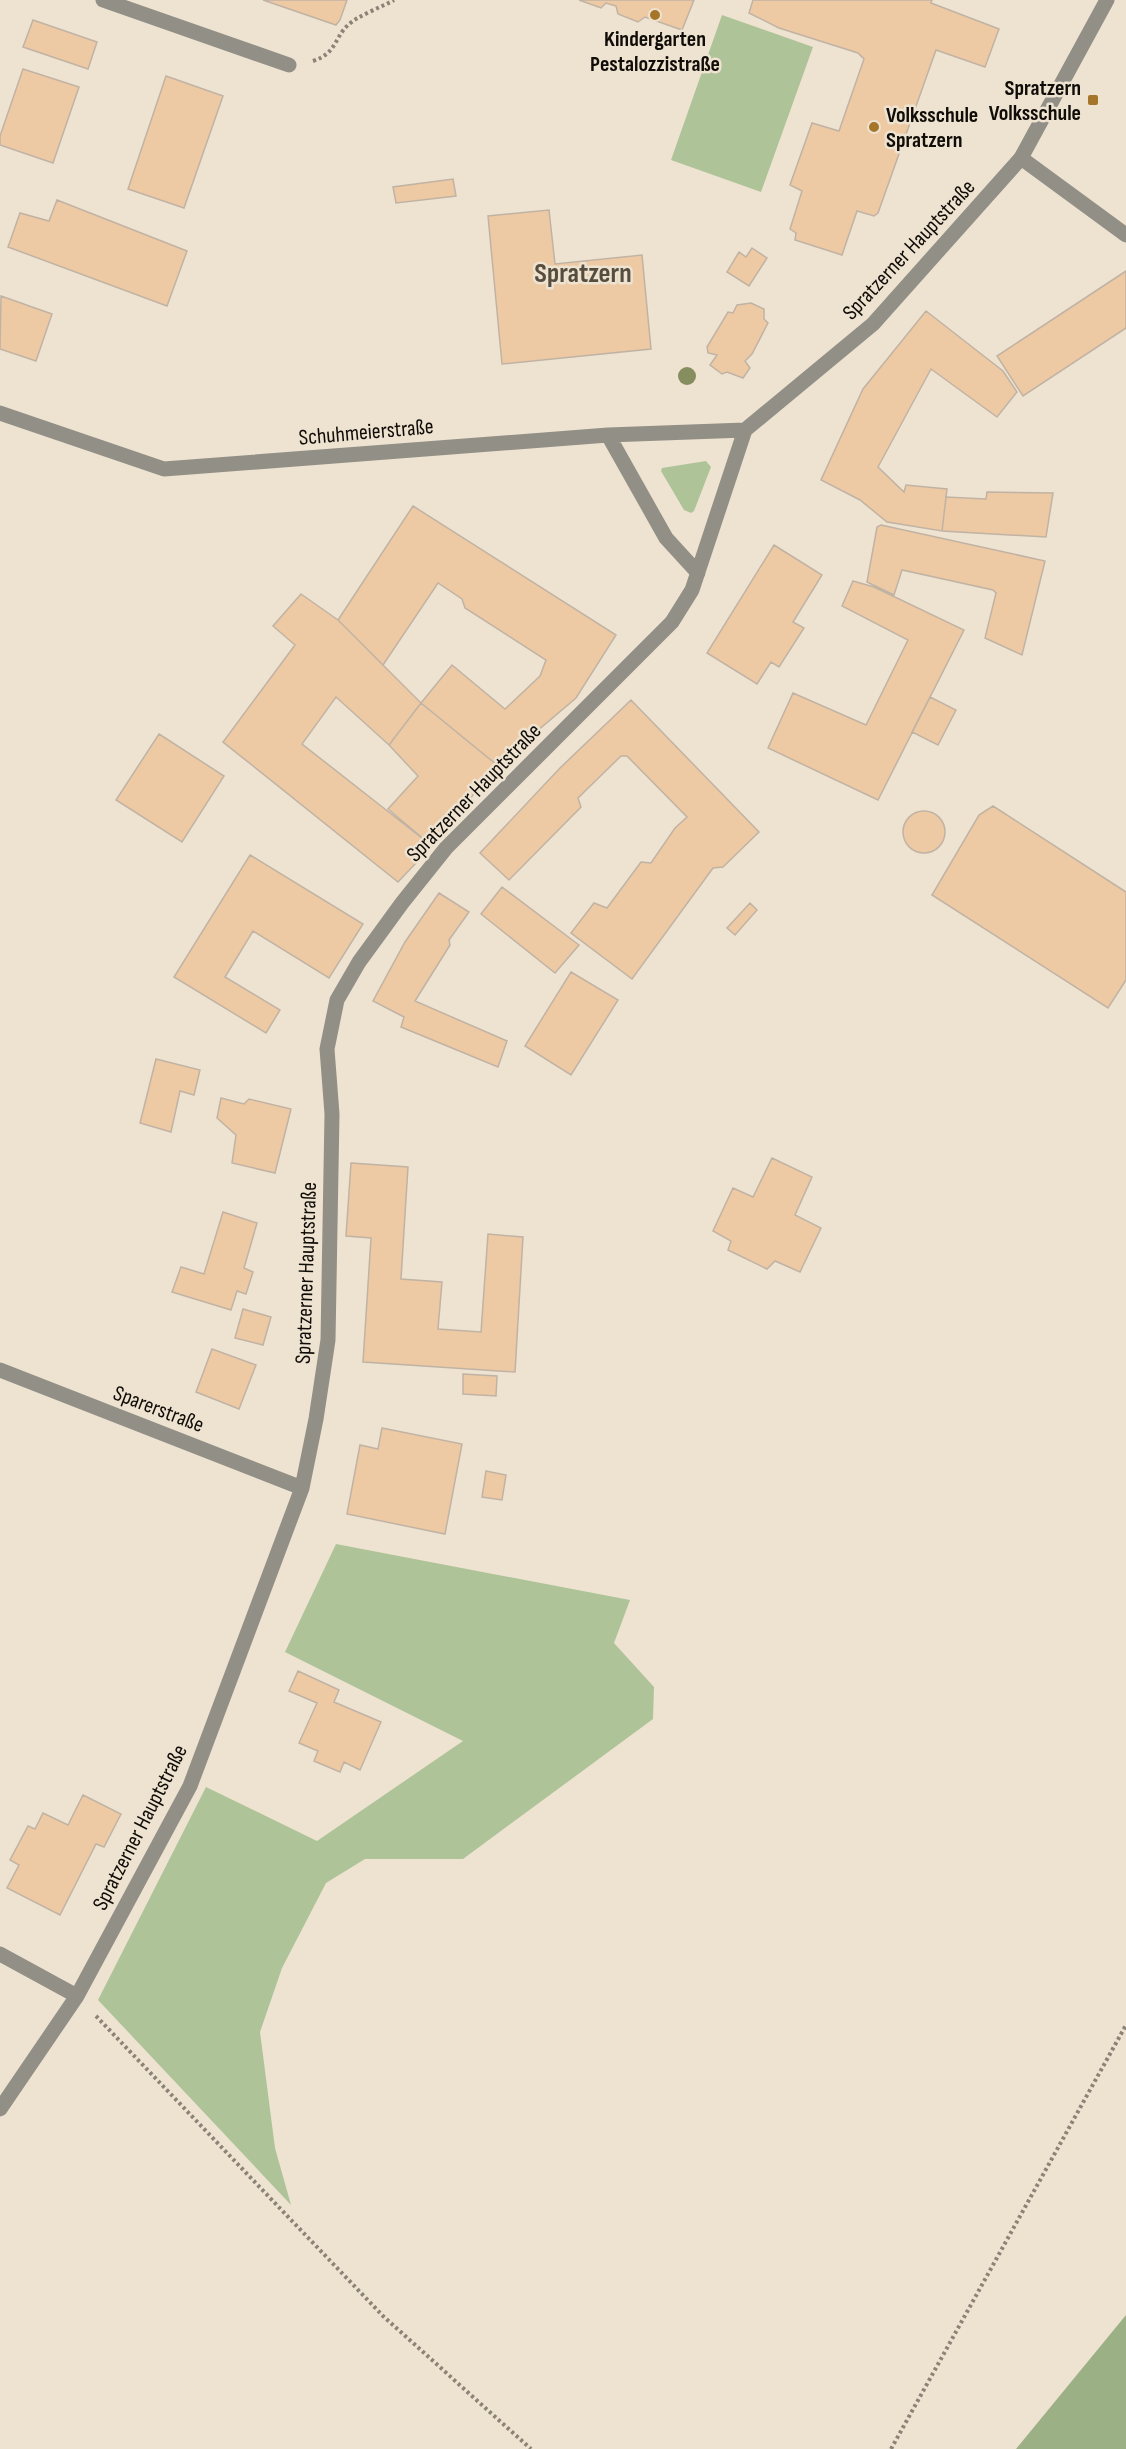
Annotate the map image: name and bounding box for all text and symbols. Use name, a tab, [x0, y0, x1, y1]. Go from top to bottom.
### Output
marker: Kindergarten Pestalozzistraße	[648, 8, 662, 22]
place label: Kindergarten Pestalozzistraße	[590, 26, 720, 78]
place label: Spratzern Volksschule	[989, 75, 1081, 127]
marker: Spratzern Volksschule	[1086, 93, 1100, 107]
place label: Volksschule Spratzern	[886, 102, 978, 154]
marker: Volksschule Spratzern	[867, 120, 881, 134]
street label: Spratzerner Hauptstraße	[837, 174, 981, 326]
district label: Spratzern	[534, 257, 632, 290]
street label: Schuhmeierstraße	[298, 413, 435, 452]
street label: Spratzerner Hauptstraße	[401, 718, 547, 868]
street label: Spratzerner Hauptstraße	[290, 1181, 323, 1365]
street label: Sparerstraße	[109, 1380, 208, 1439]
street label: Spratzerner Hauptstraße	[87, 1740, 194, 1915]

